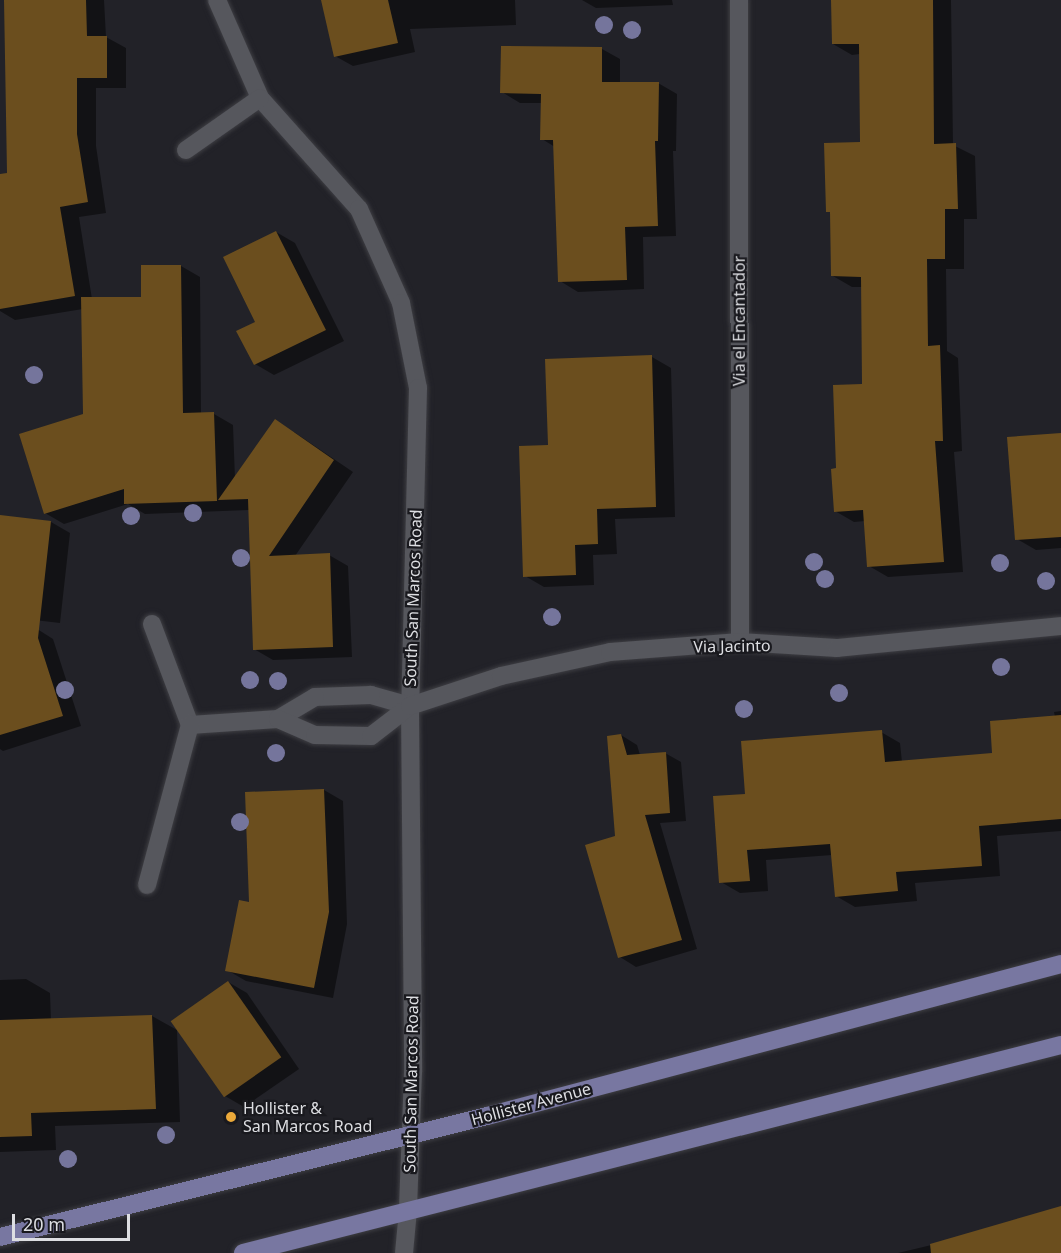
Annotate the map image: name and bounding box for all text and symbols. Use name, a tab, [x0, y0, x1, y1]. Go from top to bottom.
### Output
street label: Via el Encantador	[729, 256, 749, 386]
street label: South San Marcos Road	[400, 509, 426, 687]
street label: Via Jacinto	[693, 636, 771, 656]
street label: South San Marcos Road	[400, 995, 422, 1173]
street label: Hollister Avenue	[469, 1079, 593, 1129]
place label: Hollister & San Marcos Road	[243, 1098, 372, 1136]
marker: Hollister & San Marcos Road	[224, 1110, 238, 1124]
scale bar	[15, 1202, 134, 1240]
text: 20 m	[23, 1212, 65, 1236]

